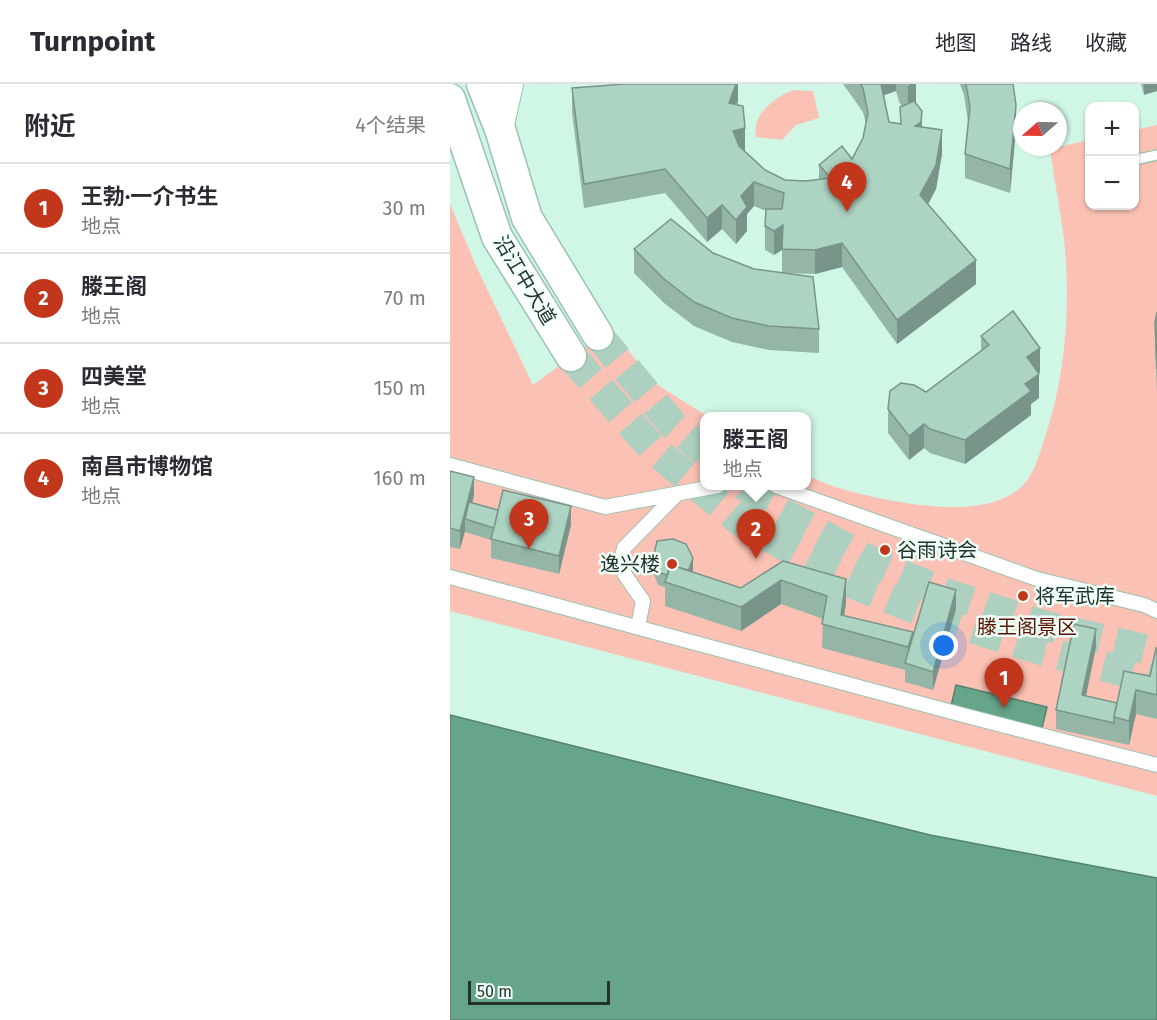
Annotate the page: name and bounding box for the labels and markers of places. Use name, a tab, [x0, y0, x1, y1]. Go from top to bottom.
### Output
pin: 4	[828, 162, 866, 212]
pin: 3	[510, 500, 548, 549]
pin: 2	[736, 510, 776, 559]
place label: 谷雨诗会	[897, 538, 977, 562]
marker: 谷雨诗会	[878, 543, 892, 557]
place label: 逸兴楼	[600, 552, 660, 576]
marker: 逸兴楼	[665, 557, 679, 571]
place label: 将军武库	[1035, 584, 1115, 608]
marker: 将军武库	[1016, 589, 1030, 603]
pin: 1	[984, 658, 1024, 708]

